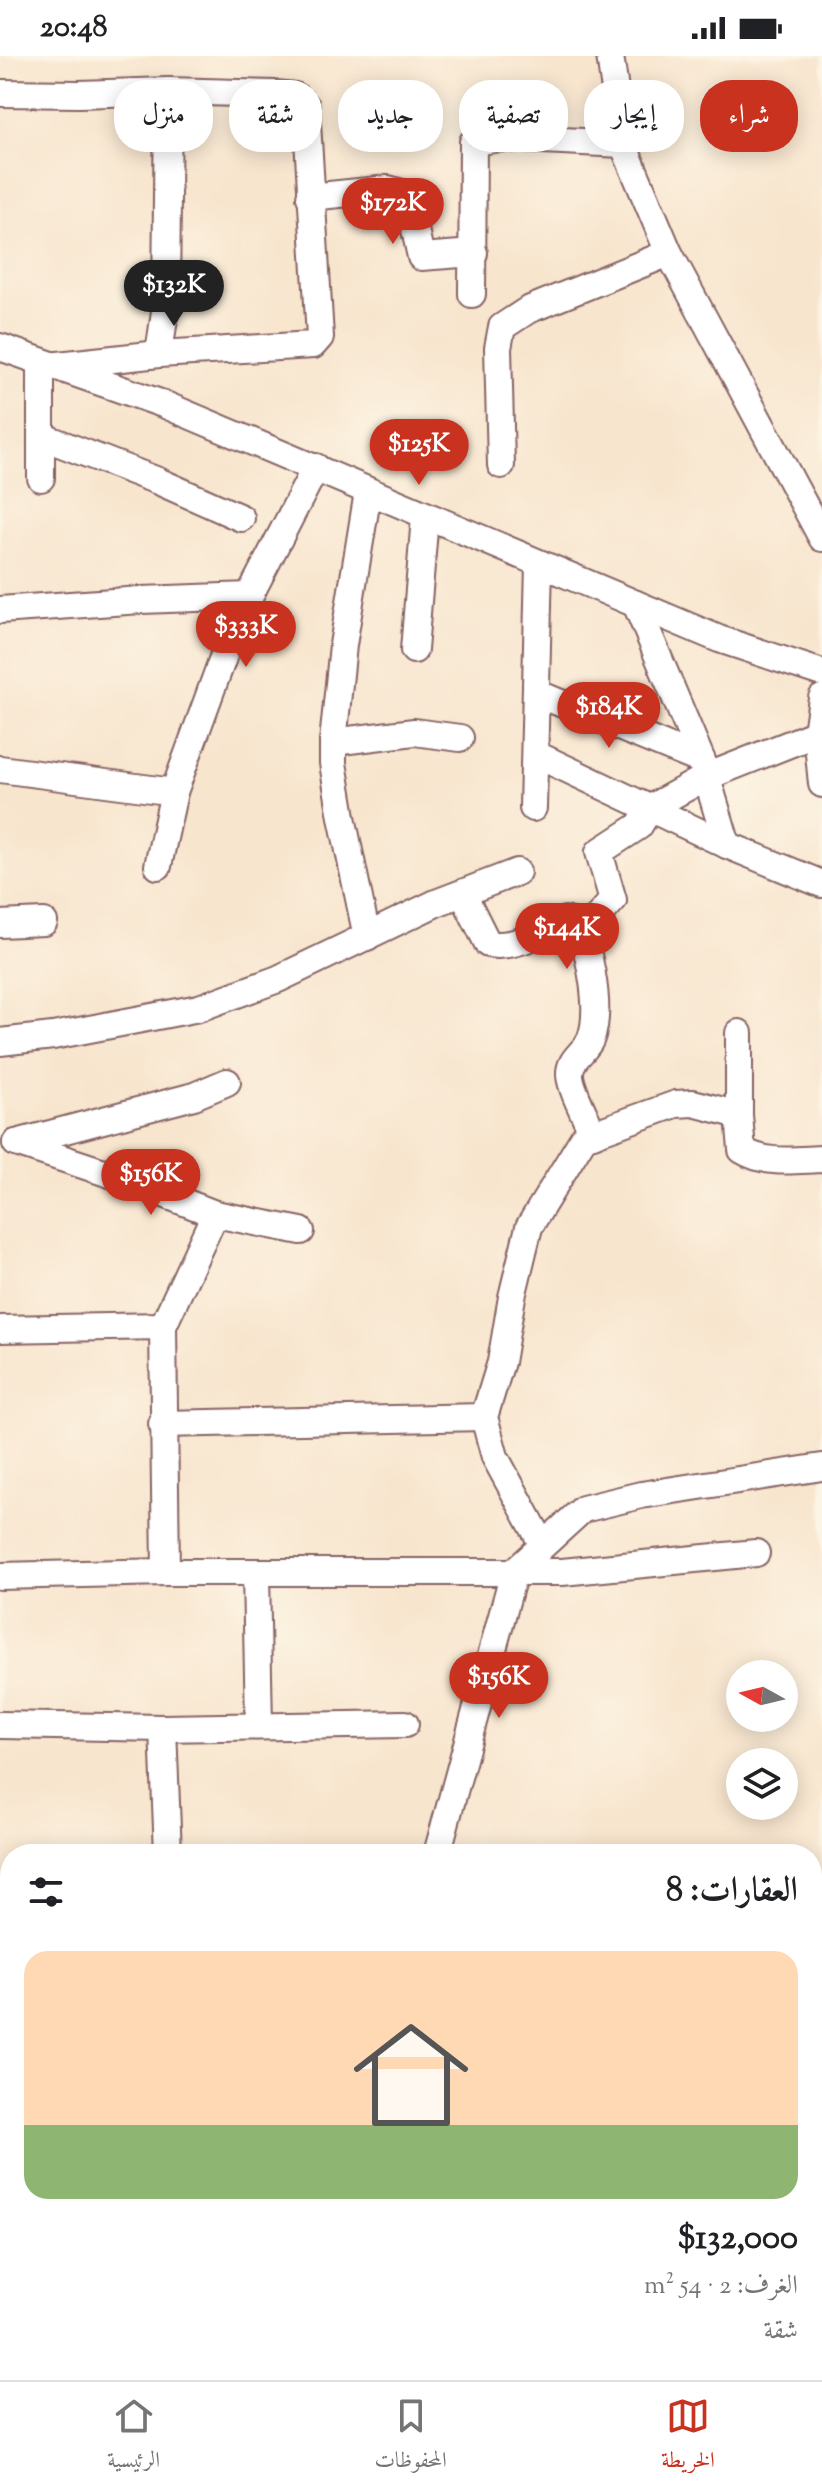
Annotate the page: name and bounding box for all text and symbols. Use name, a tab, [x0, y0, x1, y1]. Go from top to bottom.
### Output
text: 20:48	[40, 7, 108, 50]
chip: منزل	[114, 80, 213, 152]
chip: شقة	[229, 80, 322, 152]
chip: جديد	[338, 80, 443, 152]
chip: تصفية	[459, 80, 568, 152]
chip: إيجار	[584, 80, 684, 152]
chip: شراء	[700, 80, 798, 152]
pin: $172K	[337, 178, 449, 246]
text: $172K	[360, 185, 426, 222]
pin: $132K	[118, 260, 230, 328]
text: $132K	[142, 267, 206, 304]
pin: $125K	[363, 419, 475, 487]
text: $125K	[388, 426, 450, 463]
pin: $333K	[190, 601, 302, 669]
text: $333K	[214, 608, 278, 645]
pin: $184K	[553, 682, 665, 750]
text: $184K	[575, 689, 643, 726]
pin: $144K	[511, 903, 623, 971]
text: $144K	[533, 910, 601, 947]
pin: $156K	[95, 1149, 207, 1217]
text: $156K	[119, 1156, 183, 1193]
pin: $156K	[443, 1652, 555, 1720]
text: $156K	[467, 1659, 531, 1696]
north arrow	[726, 1660, 798, 1732]
map controls	[726, 1660, 798, 1820]
button: layers	[726, 1748, 798, 1820]
text: العقارات: 8	[666, 1867, 798, 1916]
icon: filters	[24, 1870, 68, 1914]
icon: home	[339, 2003, 483, 2147]
text: $132,000	[677, 2215, 798, 2264]
text: الغرف: 2 · 54 m²	[644, 2268, 798, 2305]
text: شقة	[764, 2313, 798, 2350]
tab: الرئيسية	[107, 2394, 160, 2481]
tab: المحفوظات	[374, 2394, 447, 2481]
tab: الخريطة	[661, 2394, 715, 2481]

